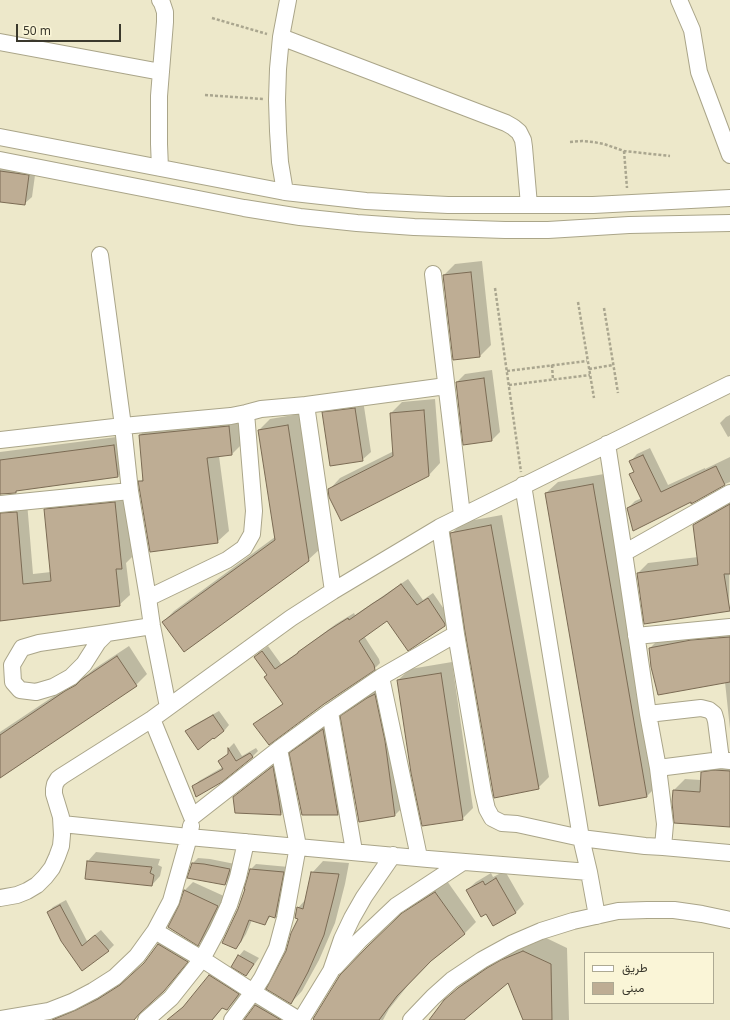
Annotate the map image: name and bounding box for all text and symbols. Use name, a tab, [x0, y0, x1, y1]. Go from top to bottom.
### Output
scale bar	[18, 16, 123, 42]
text: 50 m	[23, 22, 51, 39]
legend	[584, 952, 714, 1004]
text: طريق	[622, 959, 647, 976]
text: مبنى	[622, 979, 644, 996]

